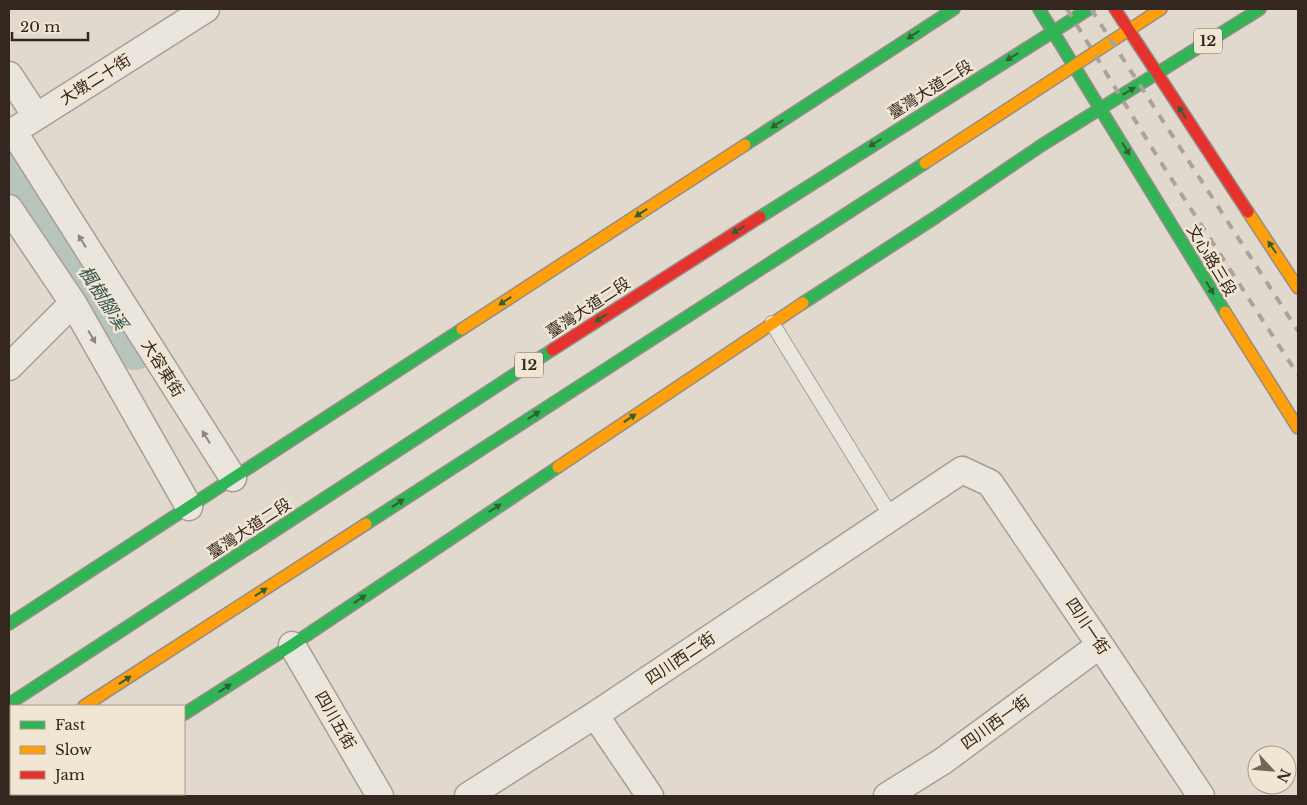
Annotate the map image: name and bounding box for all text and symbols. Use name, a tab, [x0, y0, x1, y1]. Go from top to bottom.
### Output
scale bar	[12, 10, 89, 42]
text: 20 m	[20, 17, 60, 36]
road number: 12	[1194, 28, 1222, 54]
one-way arrow	[907, 31, 920, 40]
street label: 大墩二十街	[56, 49, 134, 109]
one-way arrow	[1006, 52, 1019, 61]
street label: 臺灣大道二段	[884, 55, 976, 123]
one-way arrow	[1122, 86, 1135, 95]
one-way arrow	[1178, 105, 1187, 118]
one-way arrow	[770, 119, 784, 129]
one-way arrow	[868, 139, 882, 148]
one-way arrow	[1121, 143, 1130, 156]
one-way arrow	[634, 208, 648, 217]
street label: 文心路三段	[1183, 221, 1241, 299]
one-way arrow	[731, 226, 744, 235]
one-way arrow	[77, 234, 87, 247]
one-way arrow	[1267, 241, 1277, 254]
water label: 楓樹腳溪	[74, 262, 133, 337]
street label: 臺灣大道二段	[542, 272, 634, 342]
one-way arrow	[1205, 282, 1214, 295]
one-way arrow	[498, 296, 511, 306]
one-way arrow	[594, 313, 607, 323]
one-way arrow	[88, 329, 96, 344]
street label: 大容東街	[138, 336, 188, 400]
road number: 12	[515, 352, 543, 378]
one-way arrow	[527, 410, 541, 420]
one-way arrow	[624, 413, 637, 422]
one-way arrow	[202, 430, 211, 444]
street label: 臺灣大道二段	[203, 493, 295, 563]
one-way arrow	[391, 498, 404, 508]
one-way arrow	[489, 503, 502, 513]
one-way arrow	[255, 587, 268, 596]
one-way arrow	[354, 594, 367, 603]
street label: 四川一街	[1062, 594, 1114, 658]
street label: 四川西二街	[641, 627, 719, 689]
one-way arrow	[118, 675, 131, 685]
one-way arrow	[218, 683, 231, 693]
street label: 四川五街	[311, 687, 361, 753]
street label: 四川西一街	[957, 690, 1033, 754]
legend	[10, 705, 185, 795]
text: Fast	[55, 715, 86, 734]
text: Slow	[55, 740, 92, 759]
north arrow	[1247, 745, 1297, 795]
text: Jam	[53, 765, 85, 784]
text: N	[1273, 766, 1295, 786]

